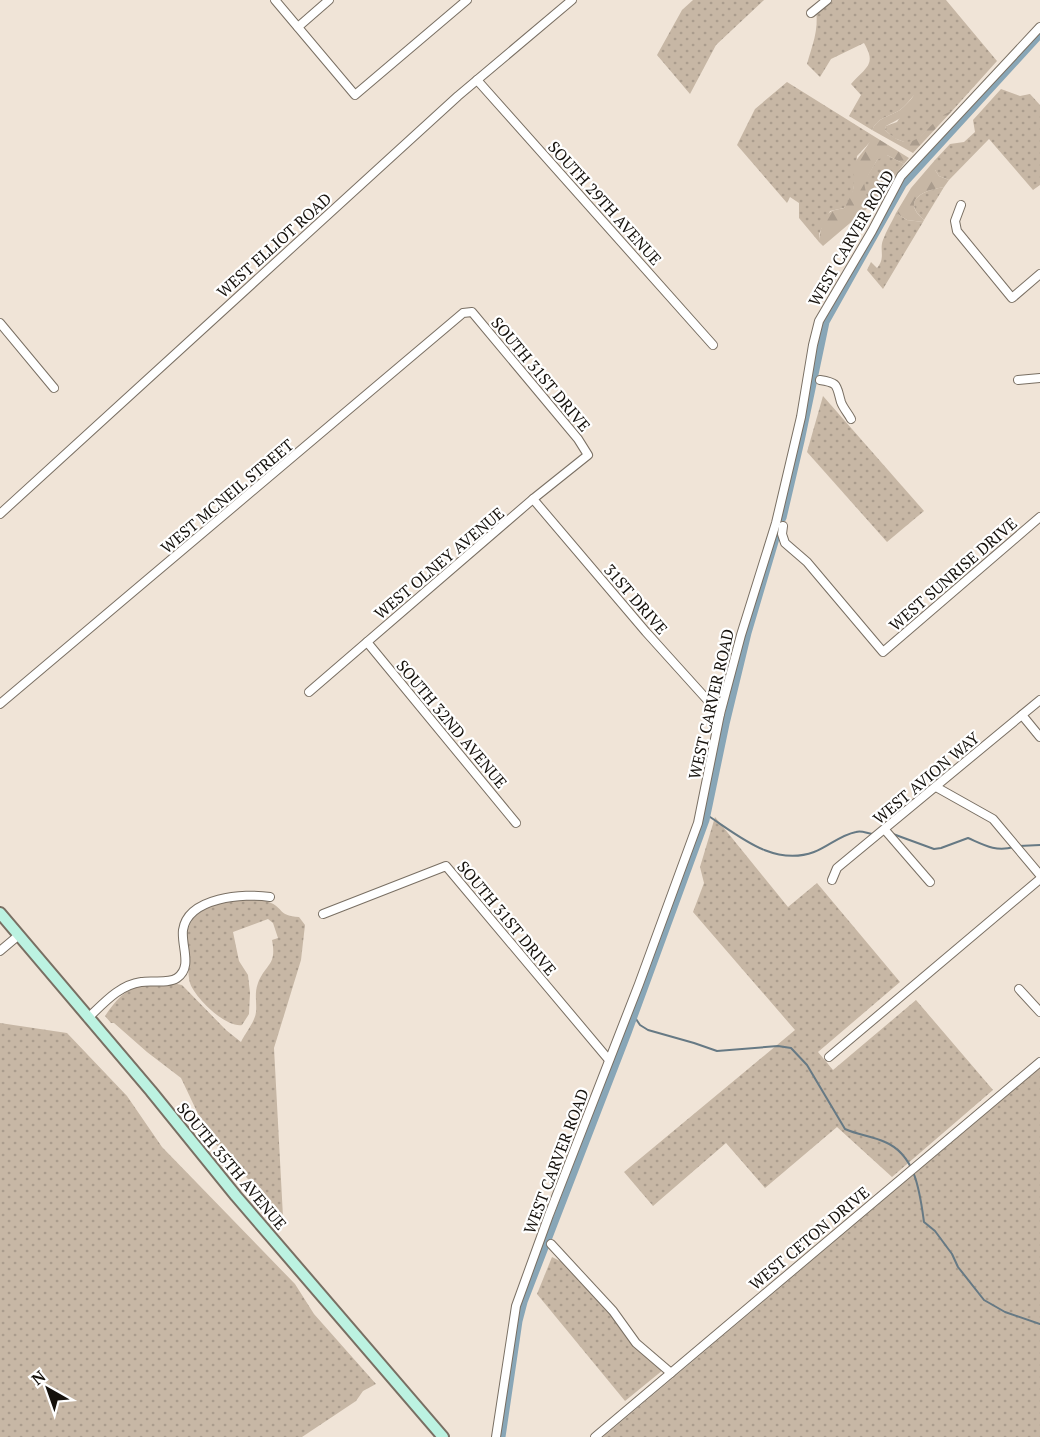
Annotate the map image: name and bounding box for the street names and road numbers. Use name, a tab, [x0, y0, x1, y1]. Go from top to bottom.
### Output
street label: SOUTH 29TH AVENUE	[543, 136, 667, 270]
street label: WEST CARVER ROAD	[803, 166, 899, 310]
street label: WEST ELLIOT ROAD	[212, 188, 336, 302]
street label: SOUTH 31ST DRIVE	[486, 312, 596, 436]
street label: WEST MCNEIL STREET	[156, 434, 298, 558]
street label: WEST OLNEY AVENUE	[369, 502, 509, 624]
street label: WEST SUNRISE DRIVE	[884, 512, 1022, 636]
street label: 31ST DRIVE	[599, 559, 673, 639]
street label: WEST CARVER ROAD	[683, 627, 739, 781]
street label: SOUTH 32ND AVENUE	[392, 655, 512, 793]
street label: WEST AVION WAY	[868, 726, 984, 829]
street label: SOUTH 31ST DRIVE	[452, 856, 562, 980]
street label: WEST CARVER ROAD	[518, 1085, 594, 1237]
street label: SOUTH 35TH AVENUE	[172, 1098, 292, 1234]
street label: WEST CETON DRIVE	[744, 1181, 874, 1295]

